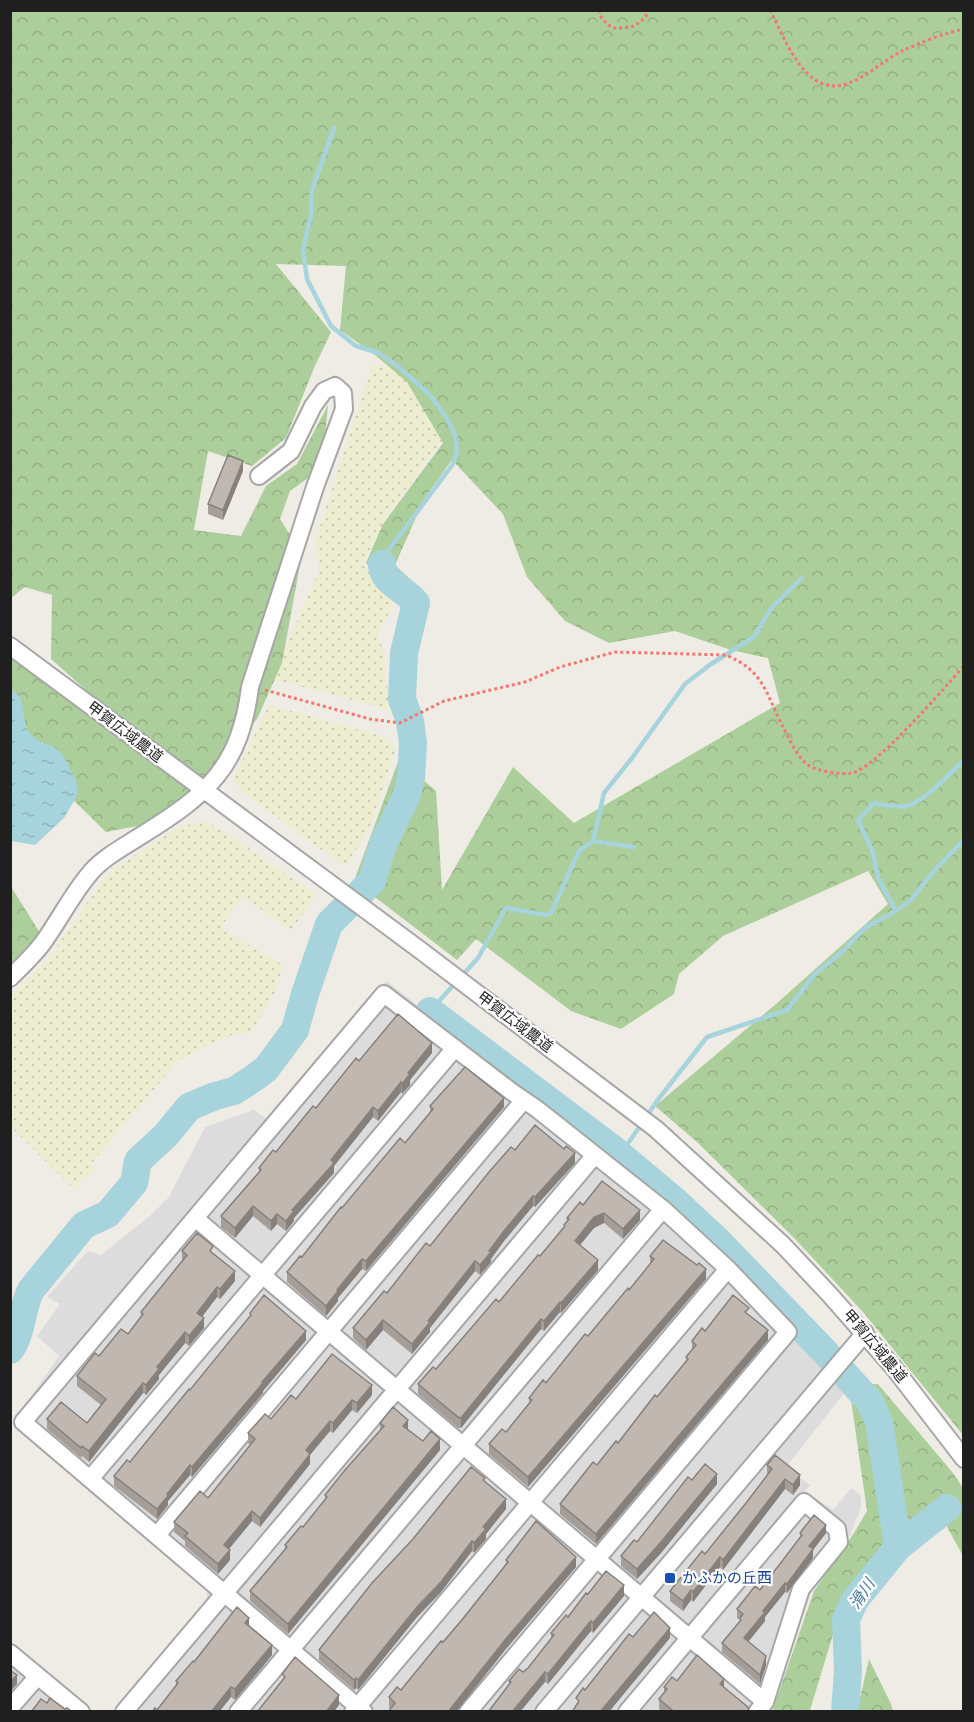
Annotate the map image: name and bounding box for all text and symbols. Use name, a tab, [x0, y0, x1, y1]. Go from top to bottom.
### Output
street label: 甲賀広域農道	[83, 697, 167, 767]
street label: 甲賀広域農道	[473, 987, 557, 1057]
street label: 甲賀広域農道	[838, 1305, 912, 1387]
place label: かふかの丘西	[682, 1568, 772, 1588]
marker: かふかの丘西	[663, 1571, 677, 1585]
water label: 滑川	[844, 1573, 881, 1613]

